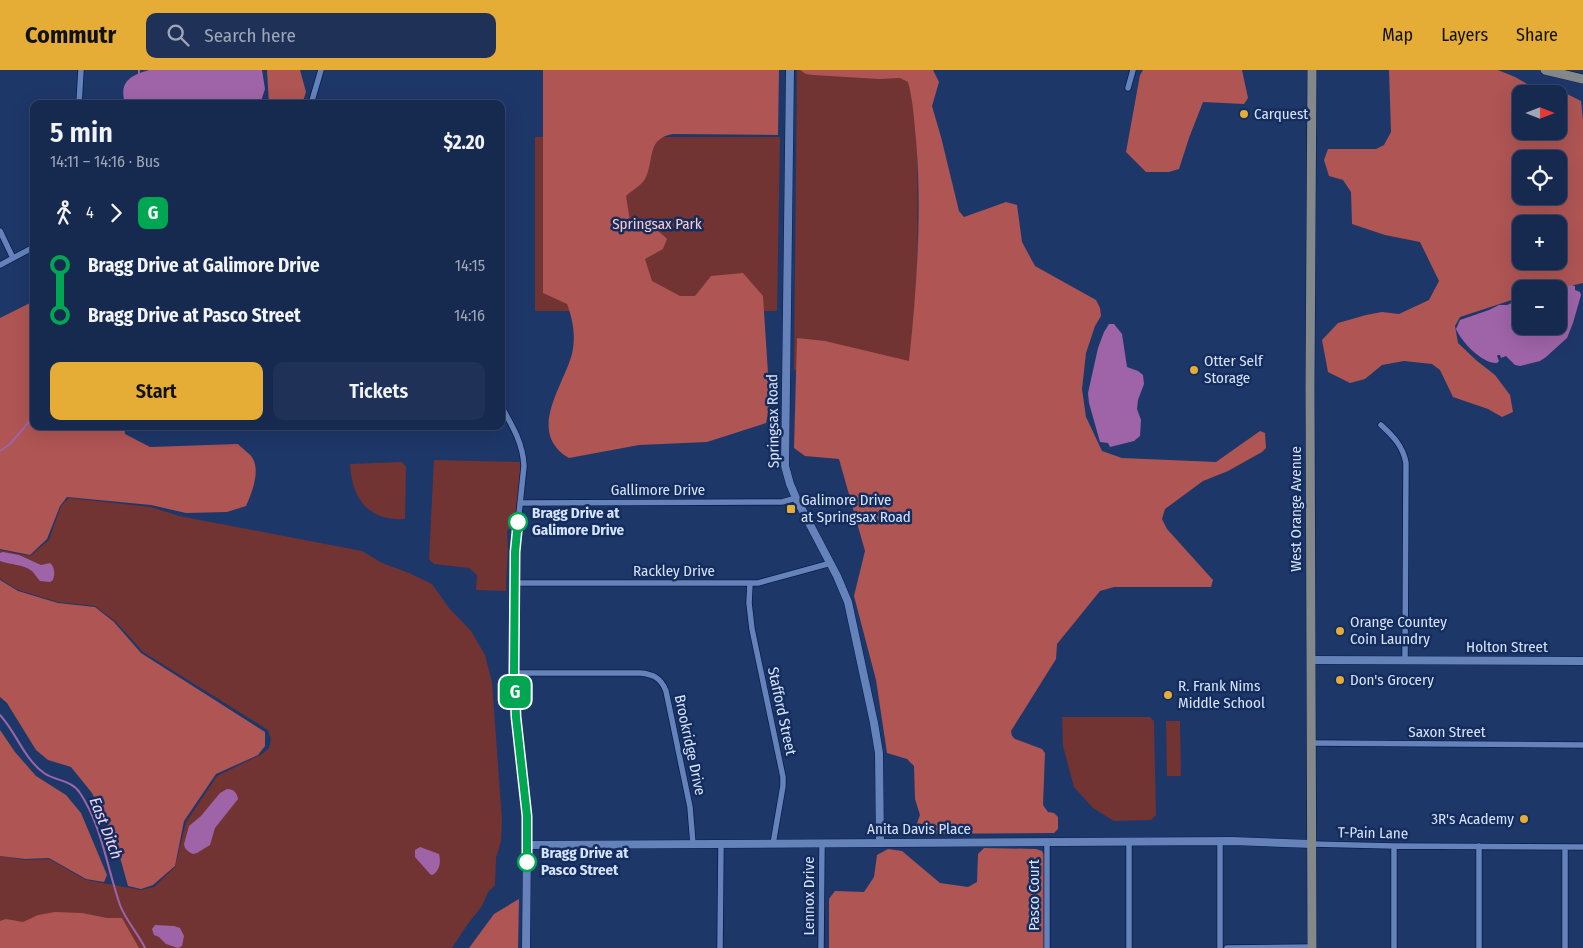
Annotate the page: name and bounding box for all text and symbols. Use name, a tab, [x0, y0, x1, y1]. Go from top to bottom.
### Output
search box	[146, 13, 496, 58]
text: Commutr	[25, 21, 116, 49]
icon: search	[164, 21, 192, 49]
text: Search here	[204, 24, 296, 47]
text: Map	[1382, 24, 1413, 46]
text: Layers	[1441, 24, 1488, 46]
text: Share	[1516, 24, 1558, 46]
north arrow	[1512, 85, 1568, 140]
map controls	[1512, 85, 1567, 335]
place label: Carquest	[1254, 105, 1308, 123]
marker: Carquest	[1238, 108, 1250, 120]
text: 5 min	[50, 116, 113, 149]
text: $2.20	[443, 131, 485, 154]
button: locate	[1512, 150, 1567, 205]
text: 14:11 – 14:16 · Bus	[50, 152, 160, 171]
icon: walk	[50, 199, 78, 227]
icon: forward	[102, 199, 130, 227]
text: G	[148, 202, 158, 224]
text: 4	[86, 203, 94, 222]
park label: Springsax Park	[612, 215, 702, 233]
button: +	[1512, 215, 1567, 270]
text: Bragg Drive at Galimore Drive	[88, 254, 320, 277]
text: 14:15	[455, 256, 485, 275]
button: −	[1512, 280, 1567, 335]
text: Bragg Drive at Pasco Street	[88, 304, 301, 327]
text: 14:16	[454, 306, 485, 325]
place label: Otter Self Storage	[1204, 352, 1264, 387]
button: Start	[50, 362, 263, 420]
button: Tickets	[273, 362, 485, 420]
marker: Otter Self Storage	[1188, 364, 1200, 376]
street label: Springsax Road	[763, 374, 783, 468]
street label: West Orange Avenue	[1287, 446, 1305, 572]
street label: Gallimore Drive	[611, 481, 705, 499]
place label: Galimore Drive at Springsax Road	[801, 491, 911, 526]
marker: Galimore Drive at Springsax Road	[785, 503, 797, 515]
place label: Bragg Drive at Galimore Drive	[532, 504, 625, 539]
marker: Bragg Drive at Galimore Drive	[508, 512, 528, 532]
street label: Rackley Drive	[633, 562, 715, 580]
place label: Orange Countey Coin Laundry	[1350, 613, 1447, 648]
marker: Orange Countey Coin Laundry	[1334, 625, 1346, 637]
street label: Holton Street	[1466, 638, 1548, 656]
street label: Stafford Street	[764, 665, 800, 757]
place label: Don's Grocery	[1350, 671, 1434, 689]
marker: Don's Grocery	[1334, 674, 1346, 686]
line badge: G	[499, 676, 531, 708]
place label: R. Frank Nims Middle School	[1178, 677, 1265, 712]
text: G	[510, 681, 520, 703]
marker: R. Frank Nims Middle School	[1162, 689, 1174, 701]
street label: Brookridge Drive	[671, 693, 709, 797]
street label: Saxon Street	[1408, 723, 1486, 741]
water label: East Ditch	[86, 794, 126, 862]
place label: 3R's Academy	[1431, 810, 1514, 828]
marker: 3R's Academy	[1518, 813, 1530, 825]
street label: Anita Davis Place	[867, 820, 971, 838]
street label: T-Pain Lane	[1338, 823, 1408, 843]
place label: Bragg Drive at Pasco Street	[541, 844, 629, 879]
marker: Bragg Drive at Pasco Street	[517, 852, 537, 872]
street label: Lennox Drive	[800, 856, 818, 936]
street label: Pasco Court	[1025, 859, 1043, 931]

